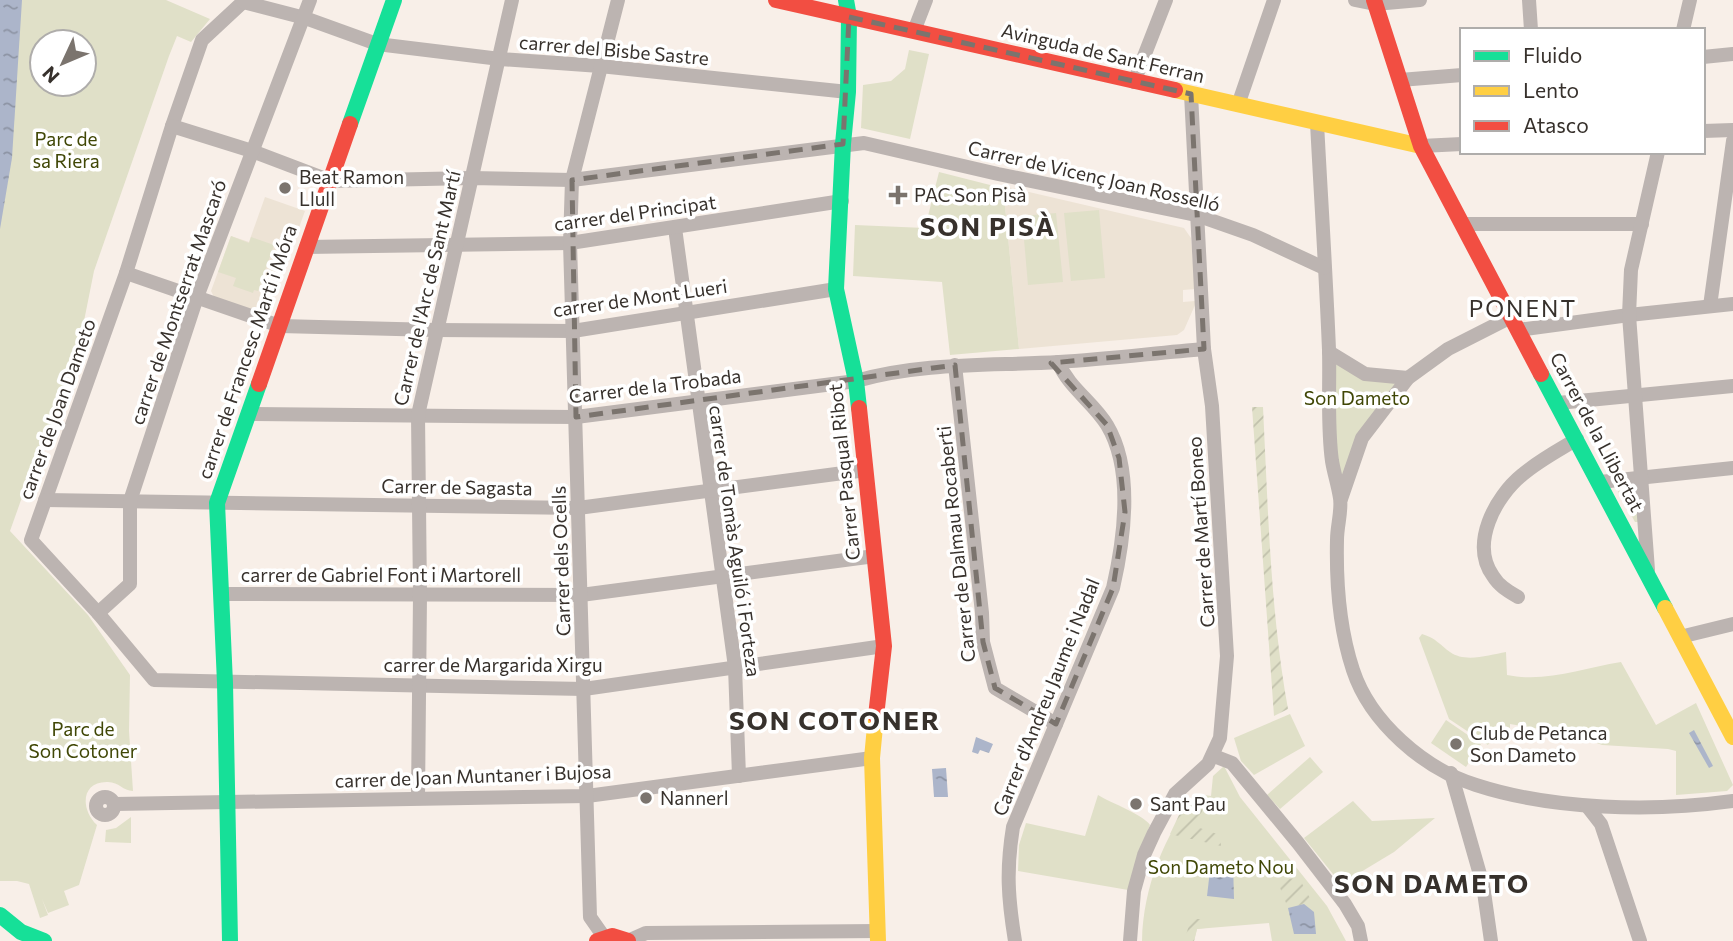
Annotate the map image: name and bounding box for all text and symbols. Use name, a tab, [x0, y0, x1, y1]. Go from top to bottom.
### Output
street label: Avinguda de Sant Ferran	[999, 18, 1207, 87]
north arrow	[28, 28, 98, 98]
legend	[1460, 28, 1705, 154]
street label: carrer del Bisbe Sastre	[518, 30, 710, 69]
text: Fluido	[1523, 42, 1582, 67]
text: N	[37, 62, 64, 88]
text: Lento	[1523, 77, 1579, 102]
text: Atasco	[1523, 112, 1589, 137]
park label: Parc de sa Riera	[32, 127, 100, 172]
street label: Carrer de Vicenç Joan Rosselló	[966, 135, 1222, 216]
place label: Beat Ramon Llull	[299, 165, 404, 210]
street label: Carrer de l'Arc de Sant Martí	[388, 167, 465, 408]
street label: carrer de Montserrat Mascaró	[125, 176, 230, 427]
marker: Beat Ramon Llull	[277, 180, 293, 196]
place label: PAC Son Pisà	[914, 183, 1026, 206]
marker: PAC Son Pisà	[888, 185, 908, 205]
street label: carrer del Principat	[552, 190, 718, 235]
district label: SON PISÀ	[920, 210, 1056, 241]
street label: carrer de Francesc Martí i Móra	[192, 222, 301, 482]
street label: carrer de Mont Lueri	[551, 274, 729, 321]
district label: PONENT	[1469, 294, 1577, 322]
street label: carrer de Joan Dameto	[13, 315, 100, 502]
street label: Carrer de la Llibertat	[1546, 348, 1649, 516]
street label: Carrer de la Trobada	[567, 364, 742, 407]
street label: Carrer Pasqual Ribot	[823, 382, 864, 562]
park label: Son Dameto	[1304, 386, 1410, 409]
street label: carrer de Tomàs Aguiló i Forteza	[705, 404, 766, 678]
street label: Carrer de Dalmau Rocaberti	[932, 425, 979, 663]
street label: Carrer de Martí Boneo	[1182, 436, 1219, 628]
street label: Carrer de Sagasta	[381, 474, 533, 499]
street label: Carrer dels Ocells	[546, 485, 575, 637]
street label: carrer de Gabriel Font i Martorell	[241, 563, 521, 586]
street label: Carrer d'Andreu Jaume i Nadal	[987, 575, 1104, 819]
street label: carrer de Margarida Xirgu	[384, 653, 603, 676]
district label: SON COTONER	[729, 704, 941, 735]
park label: Parc de Son Cotoner	[29, 717, 138, 762]
place label: Club de Petanca Son Dameto	[1470, 721, 1607, 766]
marker: Club de Petanca Son Dameto	[1448, 736, 1464, 752]
street label: carrer de Joan Muntaner i Bujosa	[334, 759, 612, 792]
place label: Nannerl	[660, 786, 728, 809]
marker: Nannerl	[638, 790, 654, 806]
place label: Sant Pau	[1150, 792, 1226, 815]
marker: Sant Pau	[1128, 796, 1144, 812]
park label: Son Dameto Nou	[1148, 855, 1294, 878]
district label: SON DAMETO	[1334, 867, 1530, 898]

